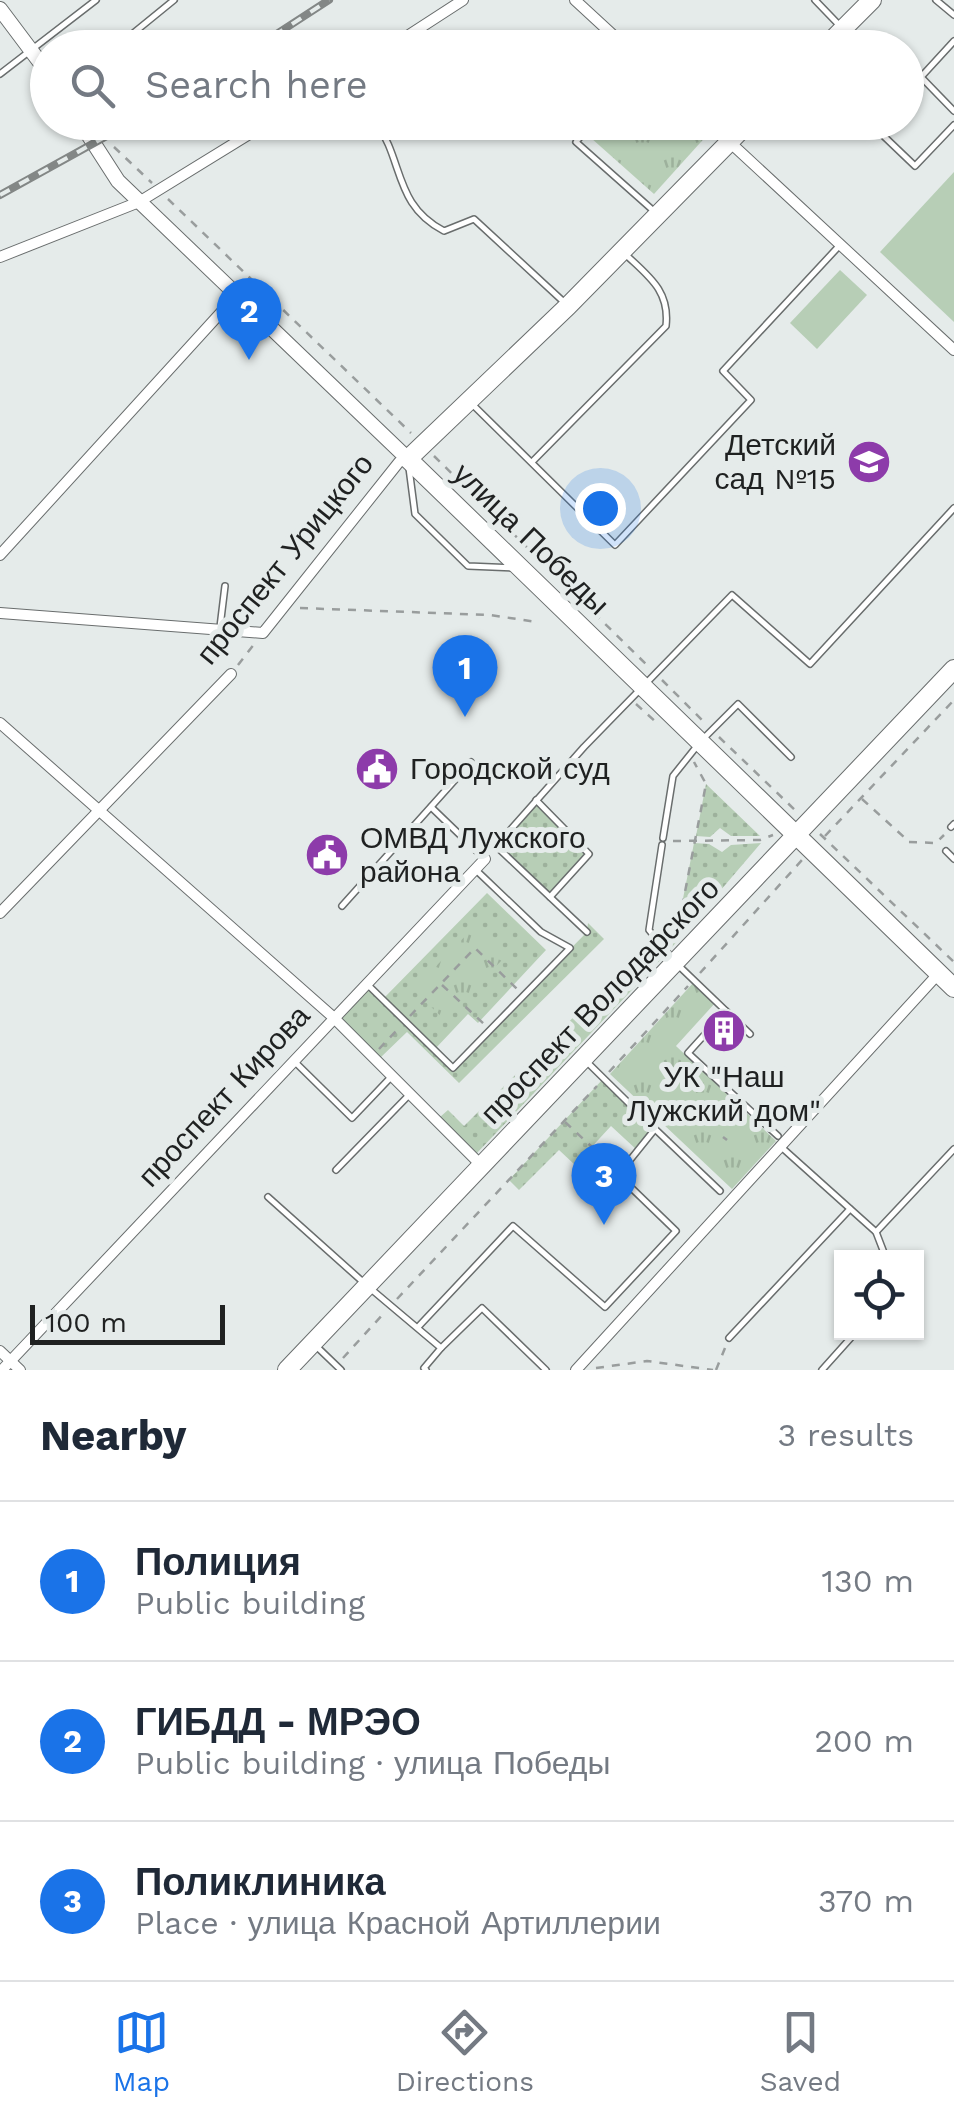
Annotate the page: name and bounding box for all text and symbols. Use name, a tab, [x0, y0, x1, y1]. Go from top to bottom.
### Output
search box	[30, 30, 924, 140]
icon: search	[65, 58, 120, 113]
text: Search here	[145, 63, 368, 107]
pin: 2	[216, 278, 282, 360]
place label: Детский сад №15	[715, 427, 836, 496]
school or university icon: Детский сад №15	[846, 439, 892, 485]
street label: проспект Урицкого	[189, 446, 380, 671]
street label: улица Победы	[446, 456, 616, 622]
your location	[575, 483, 626, 534]
pin: 1	[432, 634, 498, 717]
public building icon: Городской суд	[354, 746, 400, 792]
place label: Городской суд	[410, 751, 610, 786]
place label: ОМВД Лужского района	[360, 820, 586, 889]
public building icon: ОМВД Лужского района	[304, 832, 350, 878]
street label: проспект Володарского	[473, 871, 726, 1131]
street label: проспект Кирова	[131, 998, 317, 1193]
building icon: УК "Наш Лужский дом"	[701, 1008, 747, 1054]
place label: УК "Наш Лужский дом"	[627, 1059, 821, 1128]
pin: 3	[572, 1142, 636, 1225]
map controls	[834, 1250, 924, 1340]
button: locate	[834, 1250, 924, 1340]
scale bar	[30, 1300, 225, 1344]
text: 100 m	[45, 1306, 127, 1339]
text: Nearby	[40, 1411, 187, 1460]
text: 3 results	[777, 1416, 914, 1454]
text: Полиция	[135, 1540, 301, 1584]
text: 1	[66, 1562, 79, 1600]
text: 130 m	[822, 1562, 914, 1600]
text: Public building	[135, 1584, 365, 1622]
text: ГИБДД - МРЭО	[135, 1700, 421, 1744]
text: 2	[63, 1722, 82, 1760]
text: 200 m	[814, 1722, 914, 1760]
text: Public building · улица Победы	[135, 1744, 610, 1782]
text: Поликлиника	[135, 1860, 386, 1904]
text: 3	[63, 1882, 82, 1920]
text: 370 m	[818, 1882, 914, 1920]
text: Place · улица Красной Артиллерии	[135, 1904, 661, 1942]
tab: Map	[113, 2005, 170, 2098]
tab: Directions	[396, 2005, 534, 2098]
tab: Saved	[760, 2005, 841, 2098]

